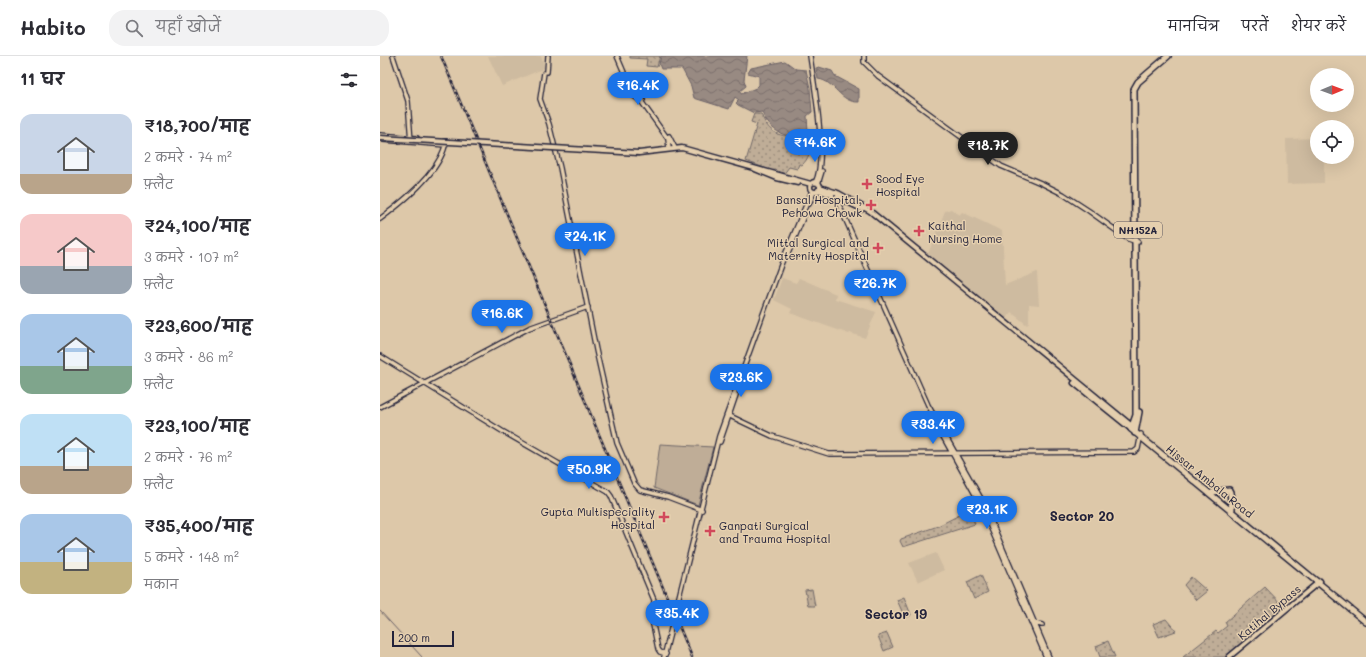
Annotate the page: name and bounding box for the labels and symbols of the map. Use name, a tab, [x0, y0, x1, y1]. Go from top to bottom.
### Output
north arrow	[1310, 68, 1354, 112]
pin: ₹16.4K	[605, 72, 671, 106]
pin: ₹14.6K	[782, 129, 848, 163]
pin: ₹18.7K	[955, 132, 1021, 166]
place label: Sood Eye Hospital	[876, 171, 925, 199]
marker: Sood Eye Hospital	[861, 178, 873, 190]
place label: Bansal Hospital, Pehowa Chowk	[776, 192, 862, 220]
marker: Bansal Hospital, Pehowa Chowk	[865, 199, 877, 211]
place label: Kaithal Nursing Home	[928, 218, 1002, 246]
road number: NH152A	[1114, 222, 1162, 238]
pin: ₹24.1K	[552, 223, 618, 257]
marker: Kaithal Nursing Home	[913, 225, 925, 237]
place label: Mittal Surgical and Maternity Hospital	[767, 235, 869, 263]
marker: Mittal Surgical and Maternity Hospital	[872, 242, 884, 254]
pin: ₹26.7K	[842, 270, 908, 304]
pin: ₹16.6K	[469, 300, 535, 334]
pin: ₹23.6K	[708, 364, 774, 398]
pin: ₹33.4K	[900, 411, 966, 445]
street label: Hissar Ambala Road	[1163, 441, 1257, 521]
pin: ₹50.9K	[556, 456, 622, 490]
pin: ₹23.1K	[954, 496, 1020, 530]
place label: Gupta Multispeciality Hospital	[541, 504, 655, 532]
district label: Sector 20	[1050, 507, 1114, 524]
marker: Gupta Multispeciality Hospital	[658, 511, 670, 523]
place label: Ganpati Surgical and Trauma Hospital	[719, 518, 830, 546]
marker: Ganpati Surgical and Trauma Hospital	[704, 525, 716, 537]
street label: Katihal Bypass	[1234, 581, 1304, 643]
pin: ₹35.4K	[644, 600, 710, 634]
district label: Sector 19	[865, 605, 927, 622]
scale bar	[392, 629, 454, 648]

